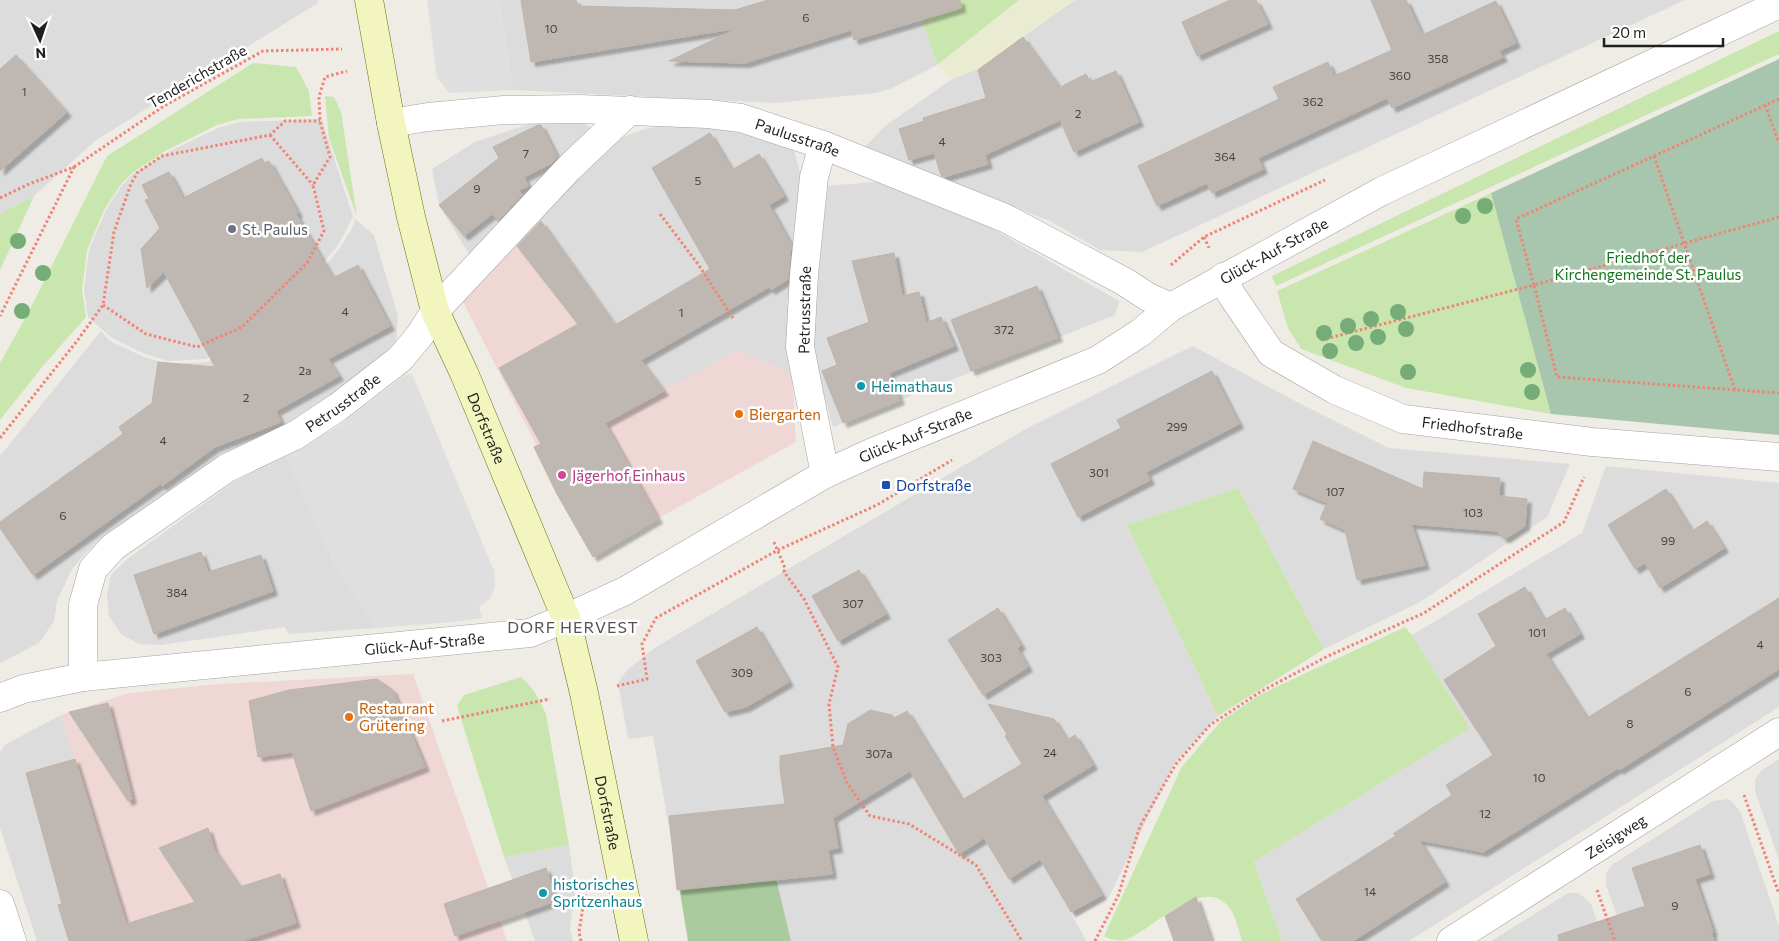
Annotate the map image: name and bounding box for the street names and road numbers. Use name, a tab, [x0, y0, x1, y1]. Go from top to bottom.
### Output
street label: Tenderichstraße	[144, 40, 250, 112]
street label: Paulusstraße	[753, 114, 843, 160]
street label: Glück-Auf-Straße	[1216, 214, 1331, 288]
street label: Petrusstraße	[794, 266, 814, 354]
street label: Petrusstraße	[302, 369, 383, 435]
street label: Dorfstraße	[464, 390, 510, 466]
street label: Glück-Auf-Straße	[856, 404, 974, 466]
street label: Friedhofstraße	[1421, 412, 1524, 443]
street label: Glück-Auf-Straße	[364, 629, 485, 658]
street label: Dorfstraße	[592, 774, 624, 851]
street label: Zeisigweg	[1582, 810, 1649, 862]

